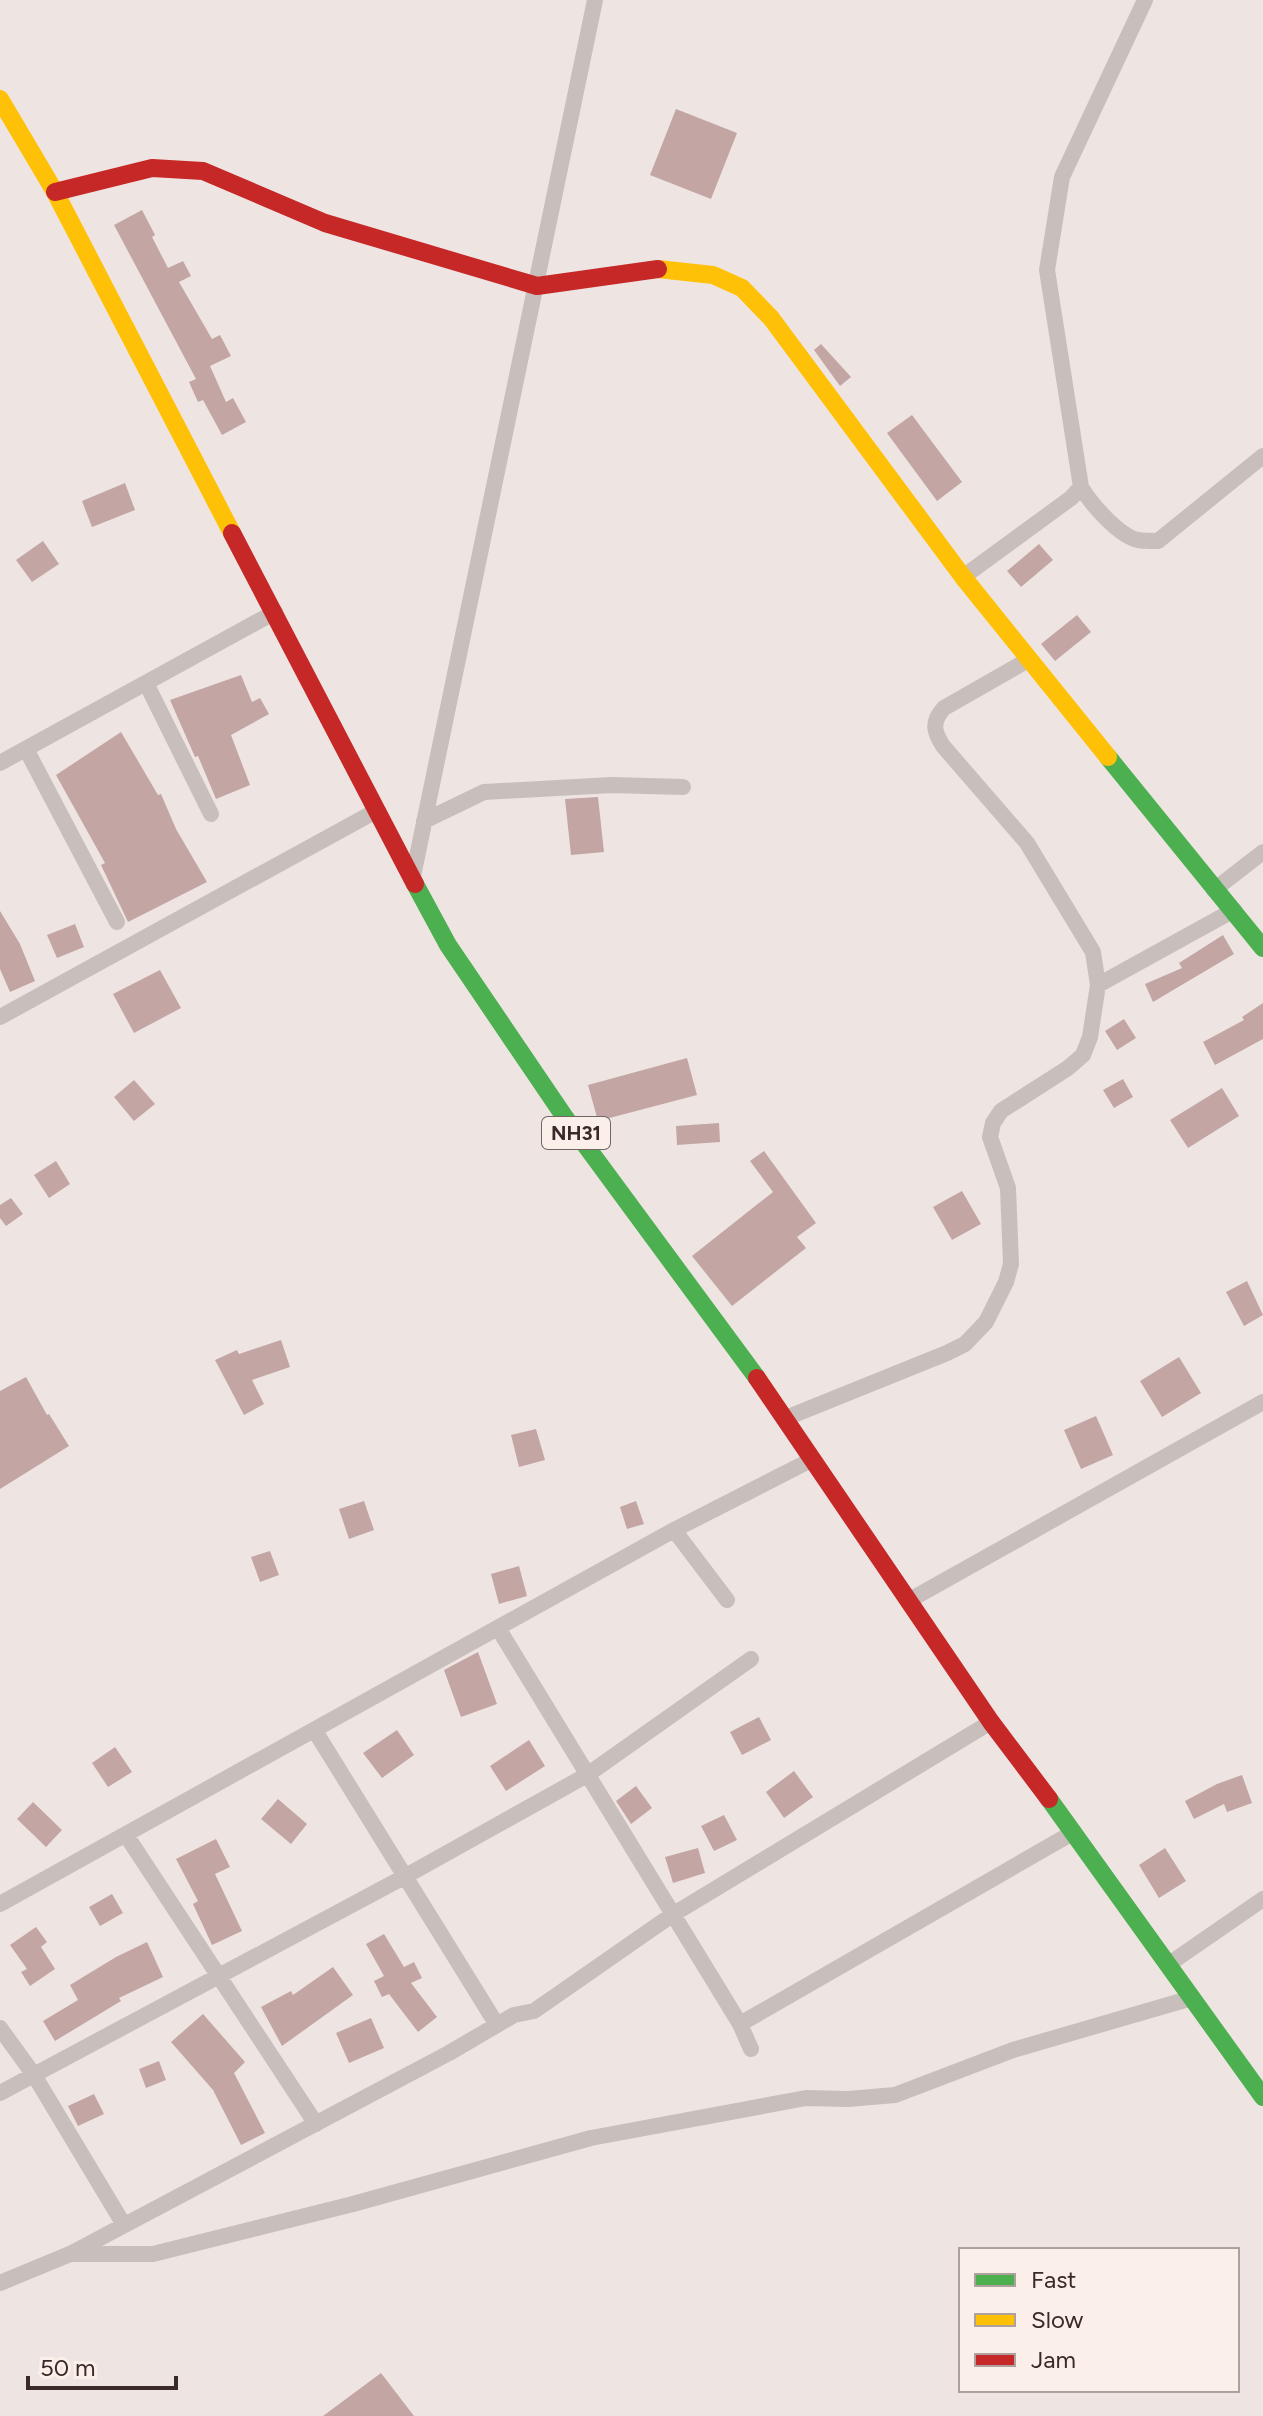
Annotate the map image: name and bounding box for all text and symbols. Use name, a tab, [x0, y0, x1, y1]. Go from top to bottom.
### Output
road number: NH31	[542, 1117, 610, 1149]
legend	[959, 2248, 1239, 2392]
text: Fast	[1031, 2265, 1076, 2294]
text: Slow	[1031, 2305, 1084, 2334]
scale bar	[28, 2340, 176, 2390]
text: Jam	[1031, 2345, 1076, 2374]
text: 50 m	[40, 2353, 96, 2382]

